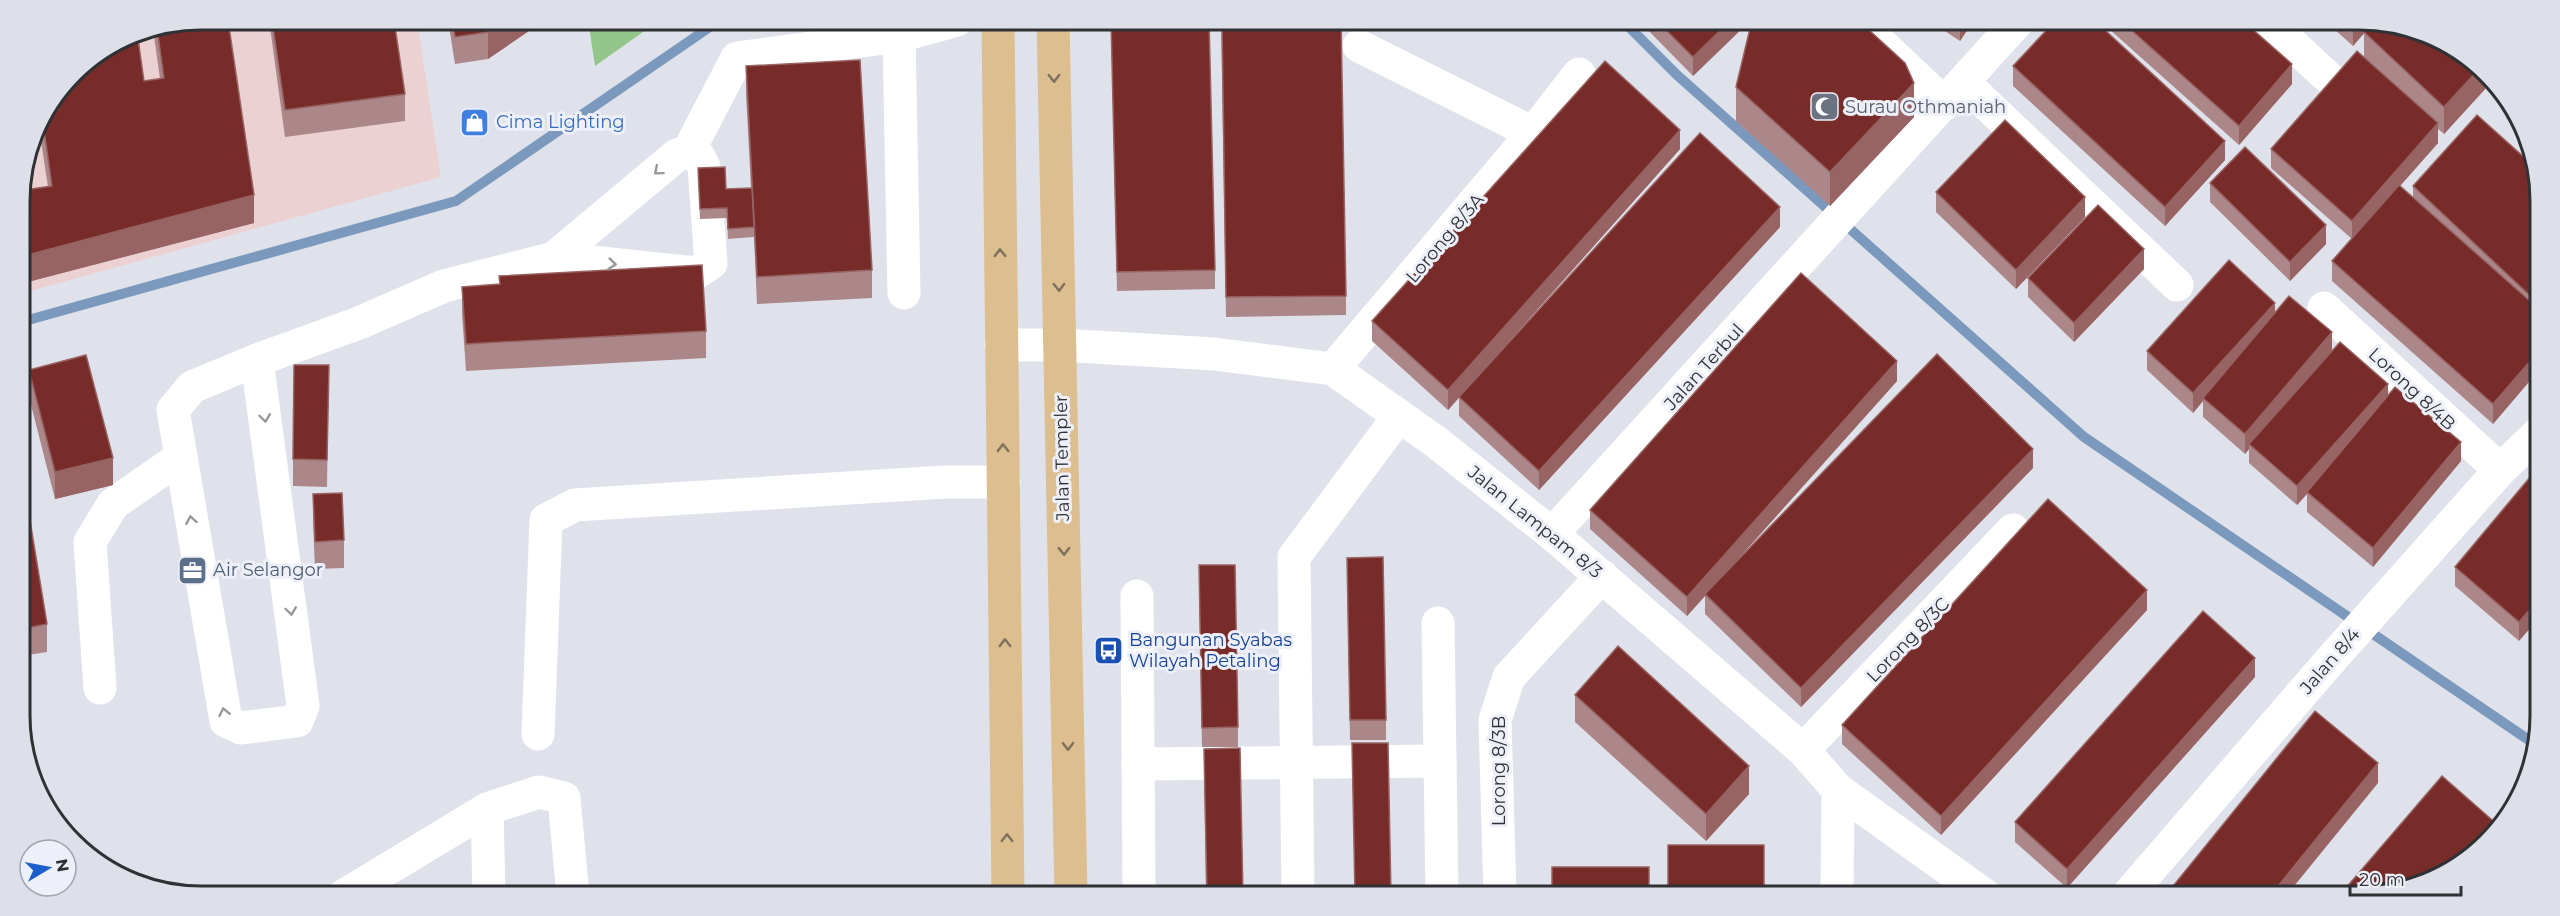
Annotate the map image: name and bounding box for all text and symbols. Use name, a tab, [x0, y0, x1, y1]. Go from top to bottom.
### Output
one-way arrow	[1048, 73, 1060, 82]
mosque icon: Surau Othmaniah	[1808, 91, 1840, 123]
place label: Surau Othmaniah	[1845, 96, 2006, 118]
shop icon: Cima Lighting	[459, 106, 491, 138]
place label: Cima Lighting	[496, 111, 625, 133]
one-way arrow	[654, 163, 665, 174]
street label: Lorong 8/3A	[1401, 189, 1489, 287]
one-way arrow	[994, 248, 1007, 257]
one-way arrow	[607, 257, 616, 270]
one-way arrow	[1053, 282, 1065, 291]
street label: Jalan Terbul	[1659, 319, 1748, 415]
street label: Lorong 8/4B	[2364, 343, 2460, 435]
street label: Jalan Templer	[1050, 395, 1074, 522]
one-way arrow	[258, 413, 270, 422]
one-way arrow	[997, 443, 1009, 452]
street label: Jalan Lampam 8/3	[1463, 460, 1607, 583]
one-way arrow	[186, 515, 198, 524]
one-way arrow	[1058, 546, 1071, 555]
office icon: Air Selangor	[176, 554, 208, 586]
place label: Air Selangor	[213, 559, 323, 581]
street label: Lorong 8/3C	[1862, 593, 1954, 687]
one-way arrow	[284, 606, 296, 615]
street label: Jalan 8/4	[2295, 623, 2365, 699]
place label: Bangunan Syabas Wilayah Petaling	[1129, 629, 1292, 672]
bus stop icon: Bangunan Syabas Wilayah Petaling	[1092, 634, 1124, 666]
one-way arrow	[999, 638, 1011, 647]
one-way arrow	[219, 707, 232, 717]
street label: Lorong 8/3B	[1488, 716, 1510, 826]
one-way arrow	[1062, 741, 1074, 750]
one-way arrow	[1001, 833, 1013, 842]
north arrow	[18, 838, 78, 898]
text: N	[52, 857, 73, 874]
scale bar	[2350, 859, 2461, 897]
text: 20 m	[2359, 869, 2405, 891]

